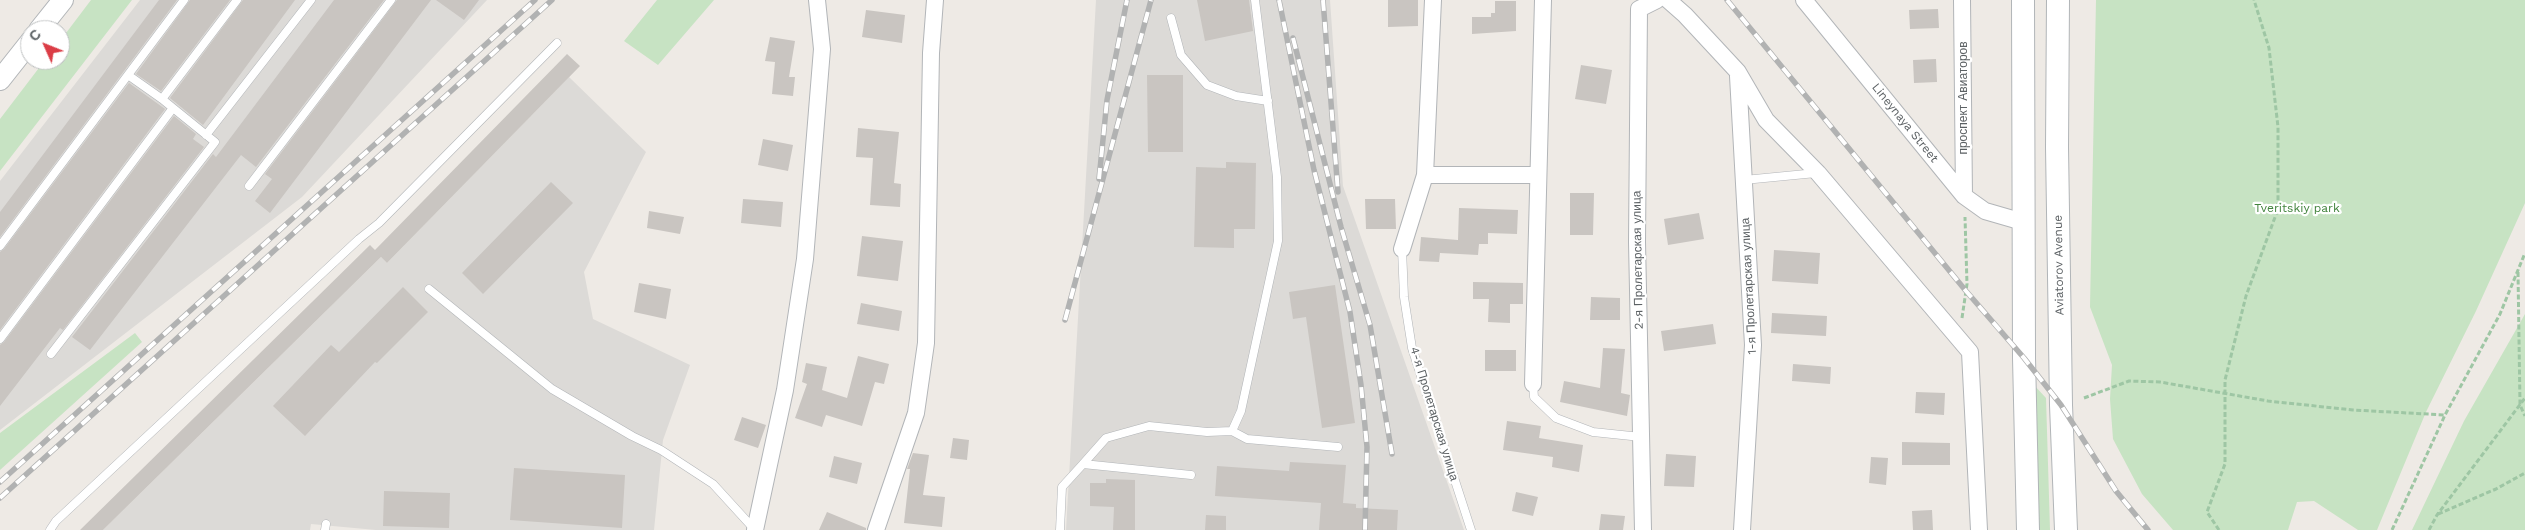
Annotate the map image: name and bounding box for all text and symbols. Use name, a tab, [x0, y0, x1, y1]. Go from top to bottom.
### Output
north arrow	[20, 20, 70, 70]
text: С	[26, 26, 44, 44]
street label: проспект Авиаторов	[1956, 41, 1970, 155]
street label: Lineynaya Street	[1869, 81, 1941, 165]
street label: 2-я Пролетарская улица	[1630, 190, 1646, 330]
park label: Tveritskiy park	[2254, 201, 2340, 215]
street label: Aviatorov Avenue	[2051, 215, 2067, 315]
street label: 1-я Пролетарская улица	[1738, 217, 1760, 355]
street label: 4-я Пролетарская улица	[1407, 345, 1461, 483]

